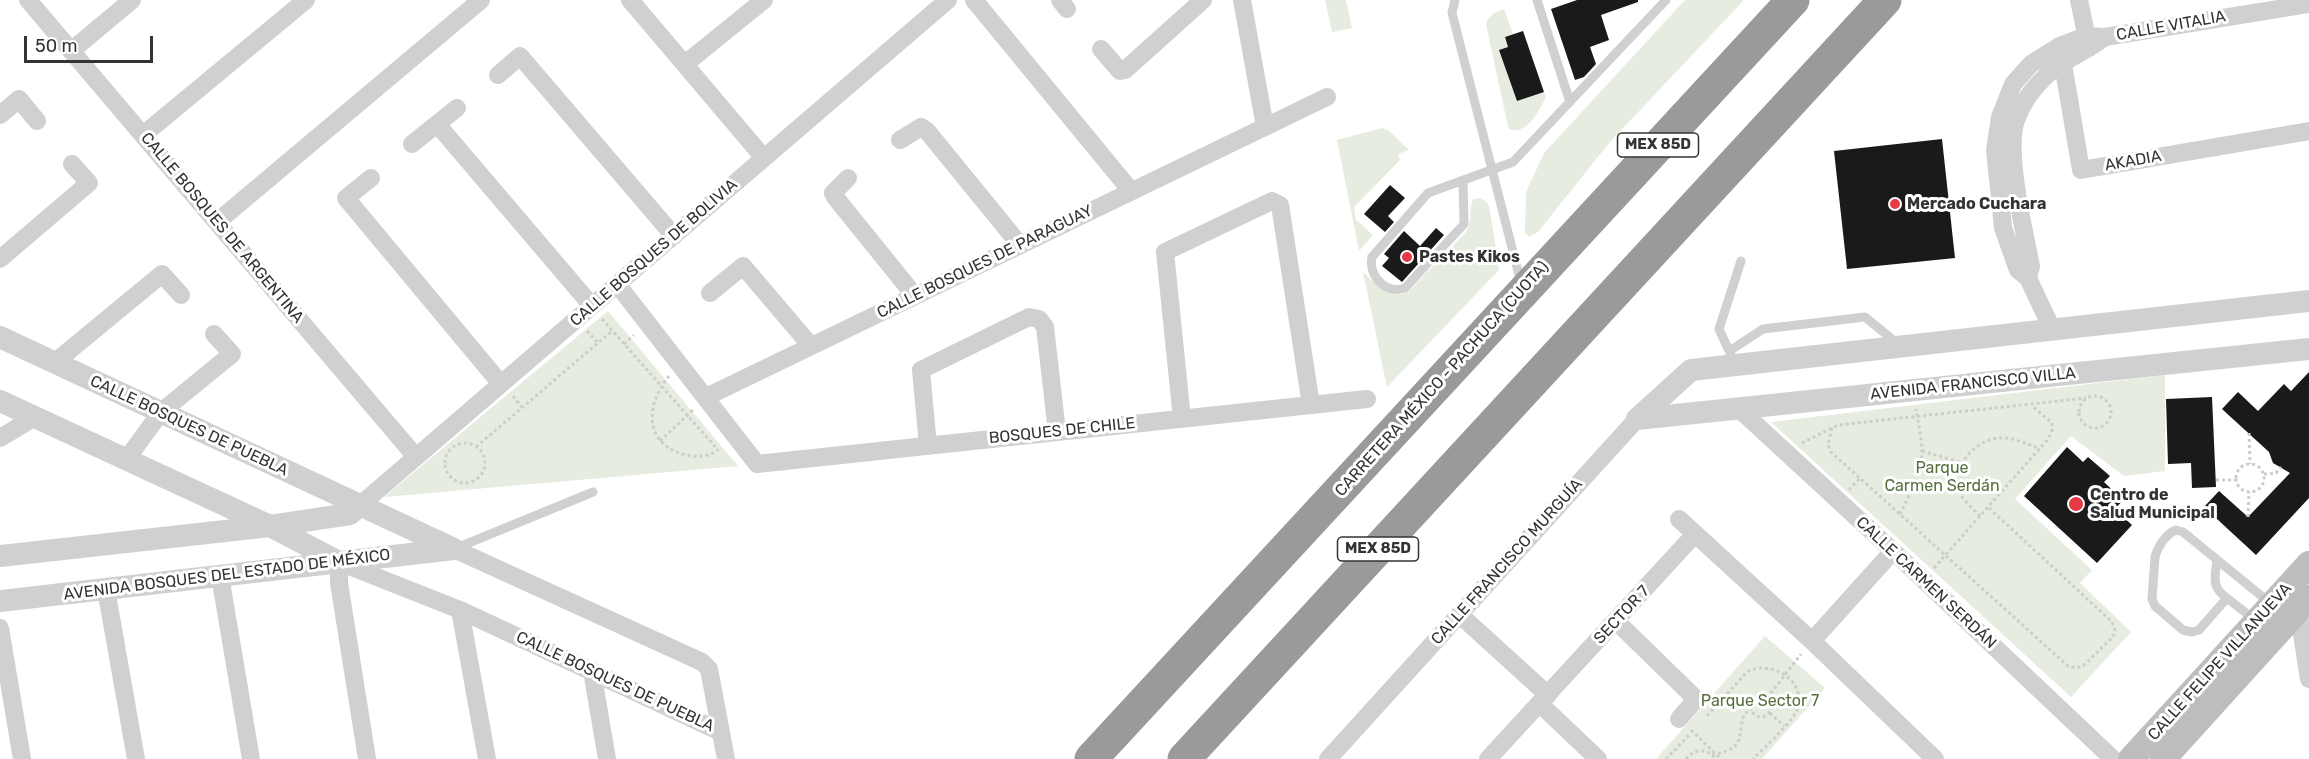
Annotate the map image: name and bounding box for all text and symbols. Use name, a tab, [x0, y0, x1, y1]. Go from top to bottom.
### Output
street label: CALLE VITALIA	[2115, 7, 2227, 45]
scale bar	[27, 24, 156, 62]
text: 50 m	[35, 35, 78, 57]
street label: CALLE BOSQUES DE ARGENTINA	[137, 129, 307, 327]
road number: MEX 85D	[1618, 133, 1698, 157]
street label: AKADIA	[2103, 147, 2163, 175]
street label: CALLE BOSQUES DE BOLIVIA	[567, 175, 741, 331]
place label: Mercado Cuchara	[1907, 194, 2046, 214]
marker: Mercado Cuchara	[1888, 197, 1902, 211]
street label: CALLE BOSQUES DE PARAGUAY	[874, 201, 1096, 323]
place label: Pastes Kikos	[1419, 247, 1520, 267]
marker: Pastes Kikos	[1400, 250, 1414, 264]
street label: CARRETERA MÉXICO - PACHUCA (CUOTA)	[1331, 257, 1553, 501]
street label: AVENIDA FRANCISCO VILLA	[1869, 364, 2077, 404]
street label: CALLE BOSQUES DE PUEBLA	[87, 372, 291, 480]
street label: BOSQUES DE CHILE	[988, 414, 1136, 448]
park label: Parque Carmen Serdán	[1884, 458, 2000, 496]
street label: CALLE FRANCISCO MURGUÍA	[1427, 475, 1587, 649]
place label: Centro de Salud Municipal	[2090, 485, 2215, 523]
marker: Centro de Salud Municipal	[2067, 495, 2085, 513]
street label: CALLE CARMEN SERDÁN	[1852, 513, 2000, 653]
road number: MEX 85D	[1338, 537, 1418, 561]
street label: AVENIDA BOSQUES DEL ESTADO DE MÉXICO	[63, 545, 391, 605]
street label: CALLE FELIPE VILLANUEVA	[2144, 579, 2296, 745]
street label: SECTOR 7	[1590, 582, 1654, 648]
street label: CALLE BOSQUES DE PUEBLA	[513, 628, 717, 736]
park label: Parque Sector 7	[1701, 691, 1819, 711]

